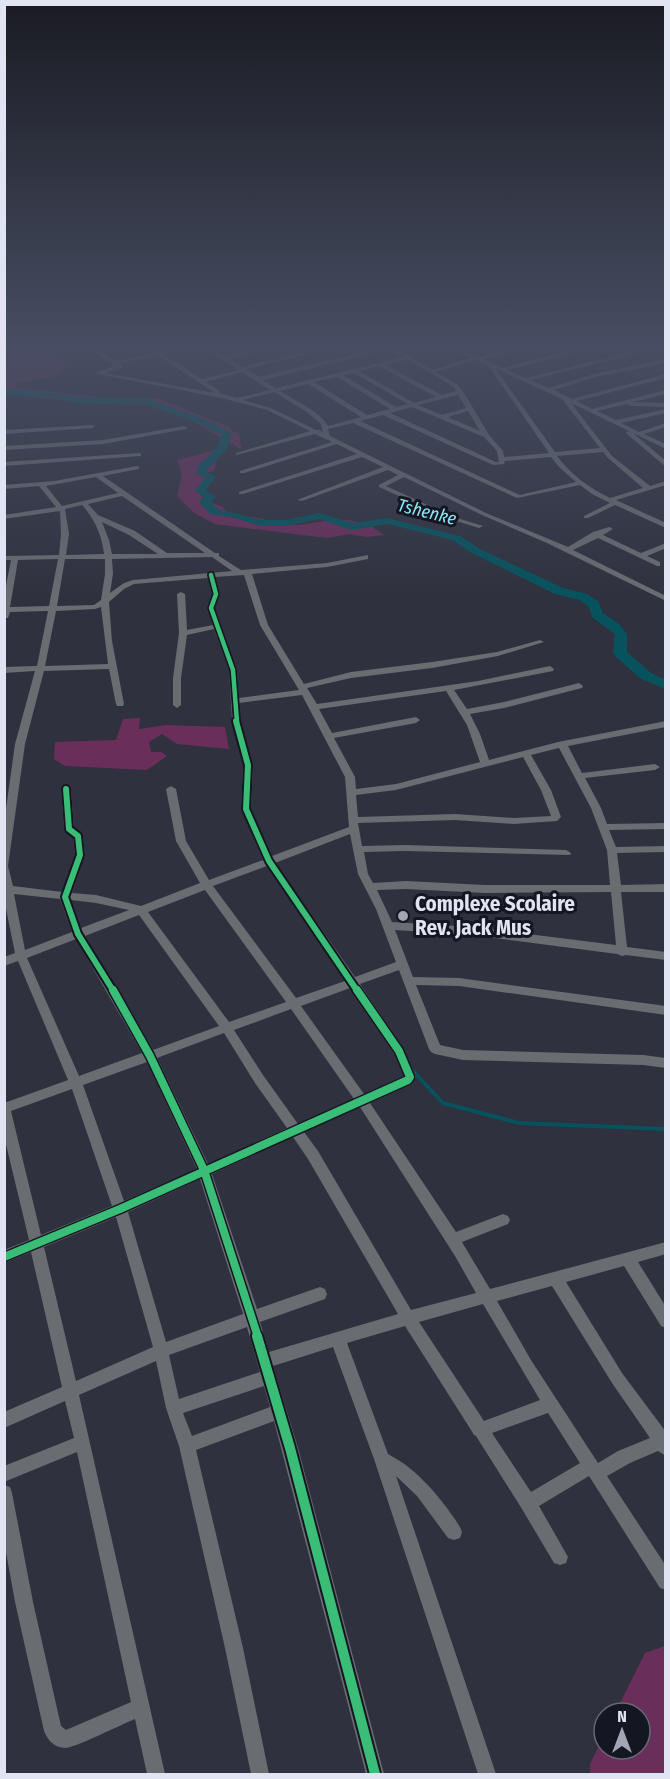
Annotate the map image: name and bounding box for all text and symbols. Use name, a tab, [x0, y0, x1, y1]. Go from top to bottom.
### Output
water label: Tshenke	[395, 494, 459, 530]
place label: Complexe Scolaire Rev. Jack Mus	[415, 891, 575, 941]
marker: Complexe Scolaire Rev. Jack Mus	[396, 909, 410, 923]
north arrow	[592, 1701, 652, 1761]
text: N	[617, 1707, 627, 1726]

